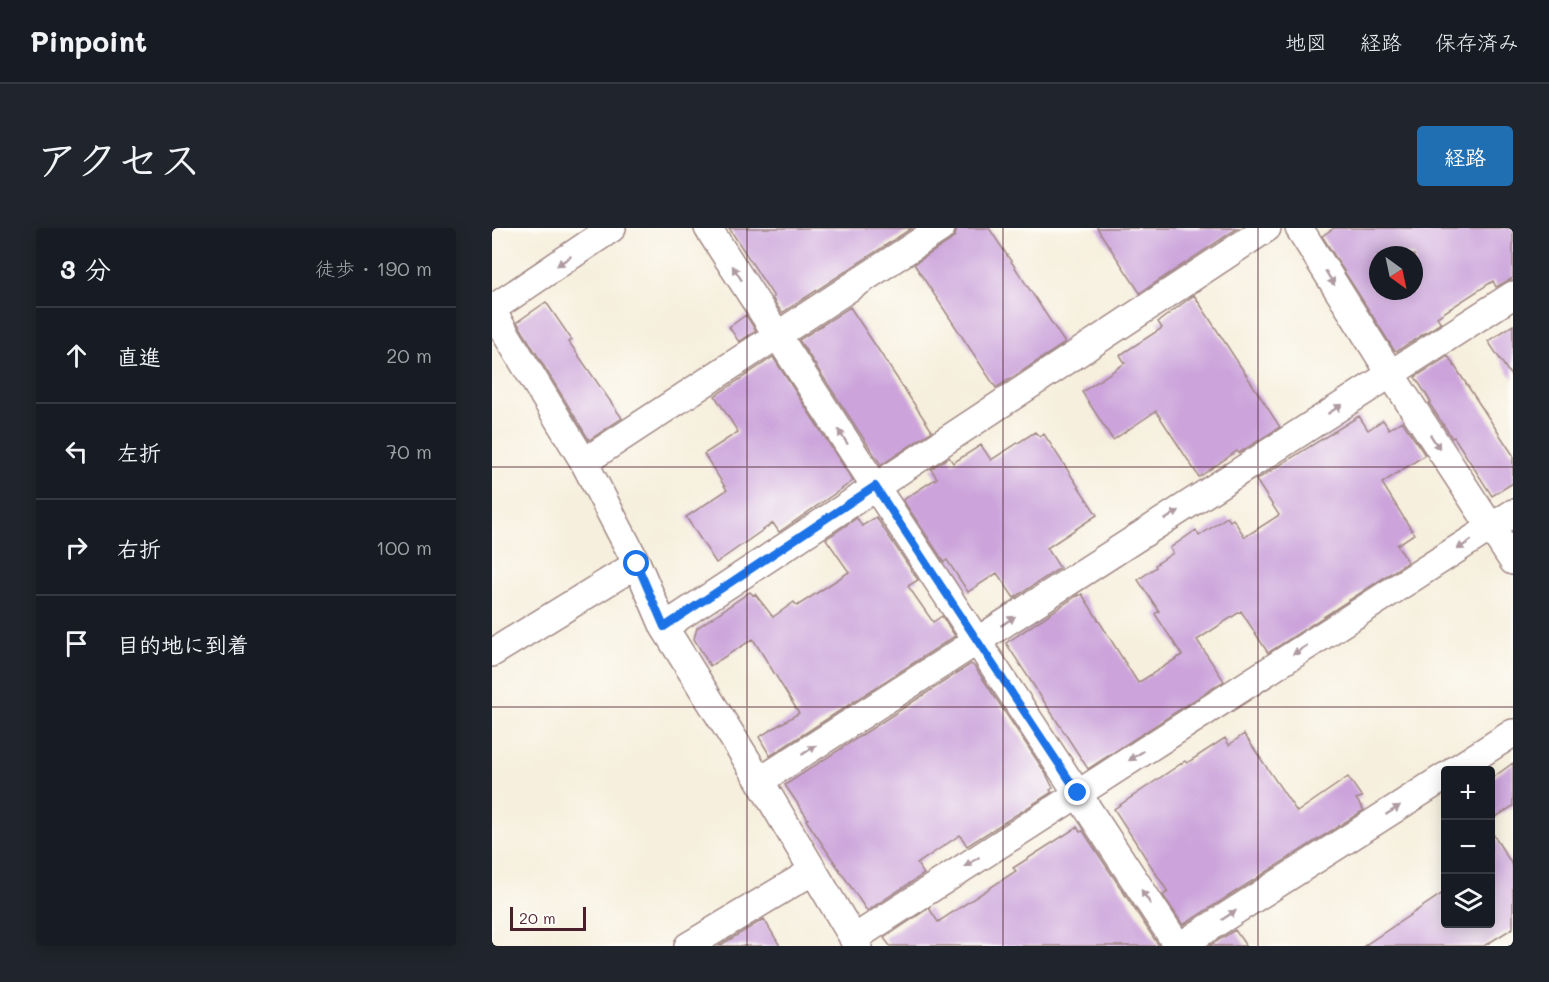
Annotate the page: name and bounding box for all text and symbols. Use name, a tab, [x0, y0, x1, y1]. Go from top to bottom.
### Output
text: Pinpoint	[30, 23, 147, 59]
text: 地図	[1285, 28, 1327, 55]
text: 経路	[1360, 28, 1402, 55]
text: 保存済み	[1435, 28, 1519, 55]
button: 経路	[1417, 126, 1513, 186]
text: アクセス	[36, 131, 201, 186]
north arrow	[1369, 246, 1423, 300]
text: 3 分	[60, 252, 111, 286]
text: 徒歩 · 190 m	[315, 255, 432, 281]
one-way arrow	[556, 255, 572, 266]
one-way arrow	[732, 265, 743, 281]
one-way arrow	[1325, 269, 1336, 286]
icon: ahead	[60, 339, 93, 372]
text: 直進	[117, 342, 161, 371]
text: 20 m	[386, 342, 432, 368]
one-way arrow	[1327, 403, 1343, 415]
one-way arrow	[838, 429, 849, 445]
one-way arrow	[1430, 434, 1441, 450]
icon: left	[60, 435, 93, 468]
text: 左折	[117, 438, 161, 467]
text: 70 m	[386, 438, 432, 464]
one-way arrow	[1164, 510, 1180, 521]
icon: right	[60, 531, 93, 564]
text: 右折	[117, 534, 161, 563]
text: 100 m	[376, 534, 432, 560]
one-way arrow	[1456, 539, 1472, 550]
route start	[623, 550, 649, 576]
one-way arrow	[1000, 616, 1017, 627]
icon: arrive	[60, 627, 93, 660]
text: 目的地に到着	[117, 630, 249, 659]
one-way arrow	[1292, 645, 1308, 656]
one-way arrow	[801, 744, 817, 755]
one-way arrow	[1128, 750, 1144, 761]
map controls	[1441, 766, 1495, 928]
button: +	[1441, 766, 1495, 820]
route end	[1064, 779, 1090, 805]
one-way arrow	[1385, 804, 1402, 815]
button: −	[1441, 820, 1495, 874]
one-way arrow	[964, 856, 980, 867]
button: layers	[1441, 874, 1495, 928]
one-way arrow	[1141, 889, 1152, 905]
scale bar	[510, 904, 586, 932]
text: 20 m	[519, 907, 556, 928]
one-way arrow	[1221, 909, 1237, 920]

